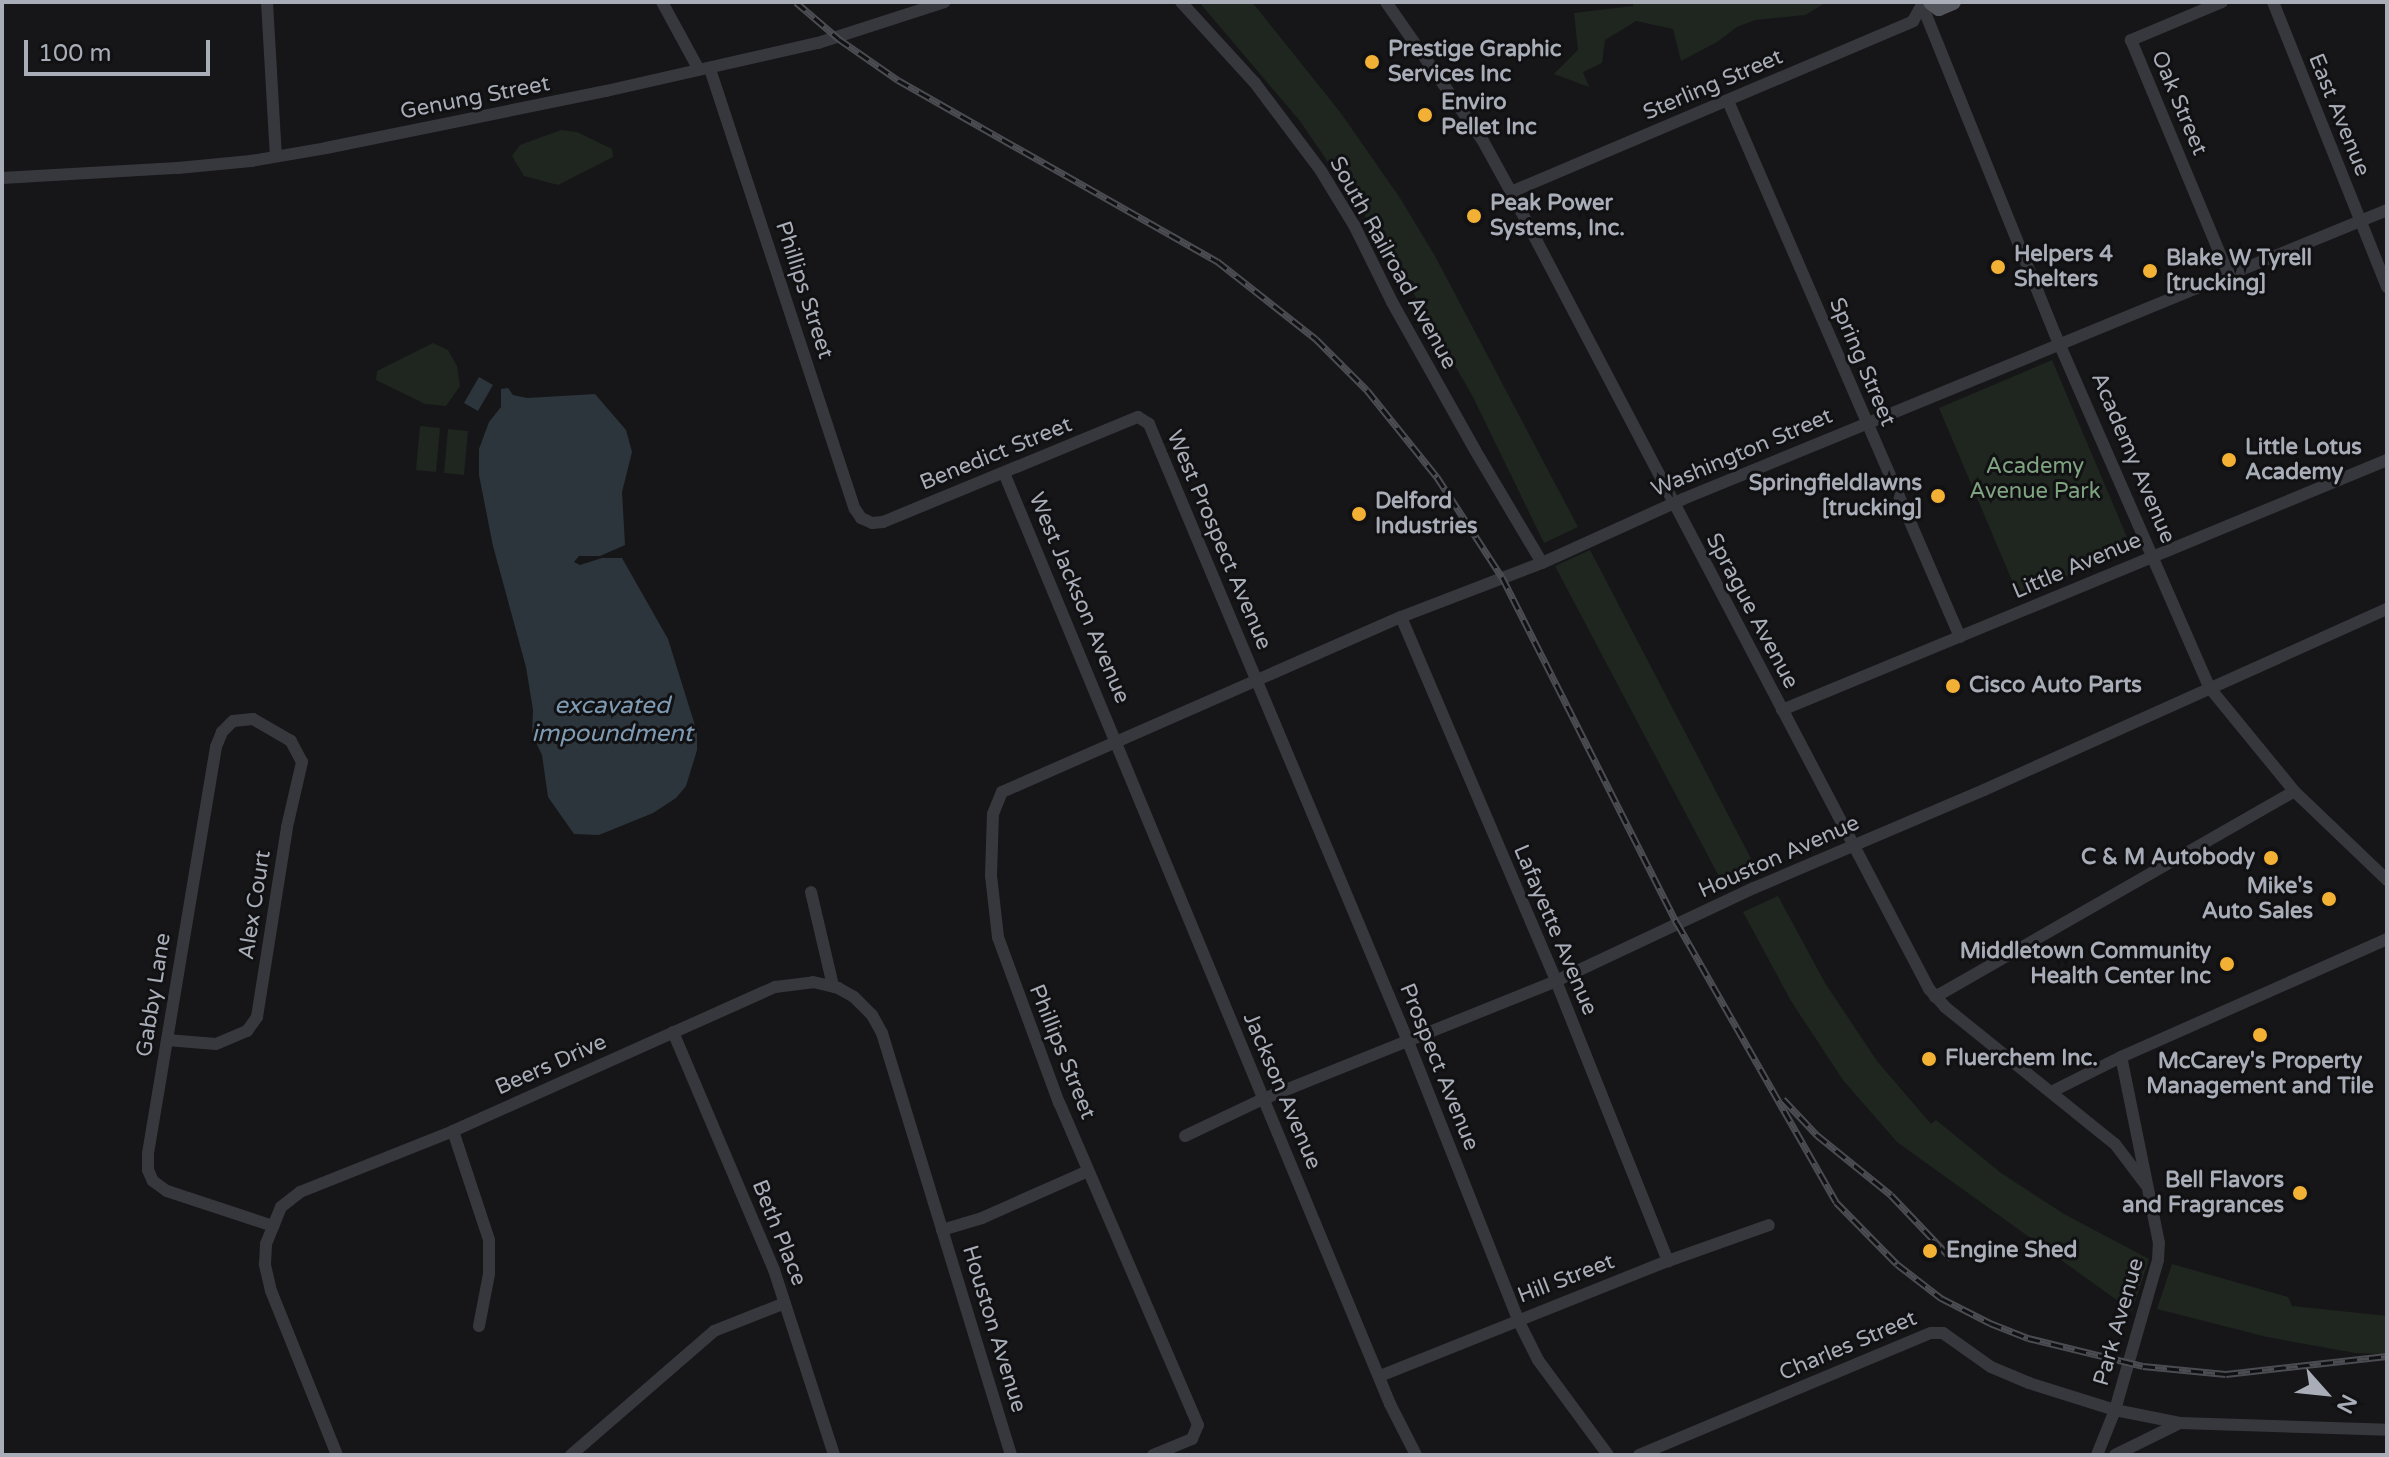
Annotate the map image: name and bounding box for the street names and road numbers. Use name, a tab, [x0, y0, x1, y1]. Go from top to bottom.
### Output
street label: Sterling Street	[1639, 44, 1787, 126]
street label: Oak Street	[2145, 47, 2213, 159]
street label: East Avenue	[2302, 50, 2376, 180]
street label: Genung Street	[398, 71, 552, 125]
street label: South Railroad Avenue	[1324, 152, 1462, 374]
street label: Phillips Street	[769, 218, 839, 362]
street label: Spring Street	[1823, 294, 1901, 430]
street label: Academy Avenue	[2085, 369, 2181, 547]
street label: Washington Street	[1648, 403, 1836, 503]
street label: Benedict Street	[916, 412, 1076, 496]
street label: West Prospect Avenue	[1161, 426, 1277, 654]
street label: West Jackson Avenue	[1023, 489, 1135, 707]
street label: Little Avenue	[2009, 527, 2145, 605]
street label: Sprague Avenue	[1700, 529, 1804, 693]
street label: Houston Avenue	[1695, 810, 1863, 904]
street label: Lafayette Avenue	[1507, 841, 1603, 1019]
street label: Alex Court	[233, 848, 277, 962]
street label: Gabby Lane	[131, 931, 177, 1059]
street label: Prospect Avenue	[1394, 980, 1484, 1154]
street label: Phillips Street	[1023, 981, 1101, 1123]
street label: Jackson Avenue	[1237, 1009, 1327, 1173]
street label: Beers Drive	[491, 1029, 611, 1101]
street label: Beth Place	[746, 1176, 812, 1290]
street label: Houston Avenue	[956, 1242, 1032, 1416]
street label: Hill Street	[1514, 1249, 1618, 1309]
street label: Park Avenue	[2088, 1255, 2150, 1389]
street label: Charles Street	[1775, 1305, 1921, 1387]

